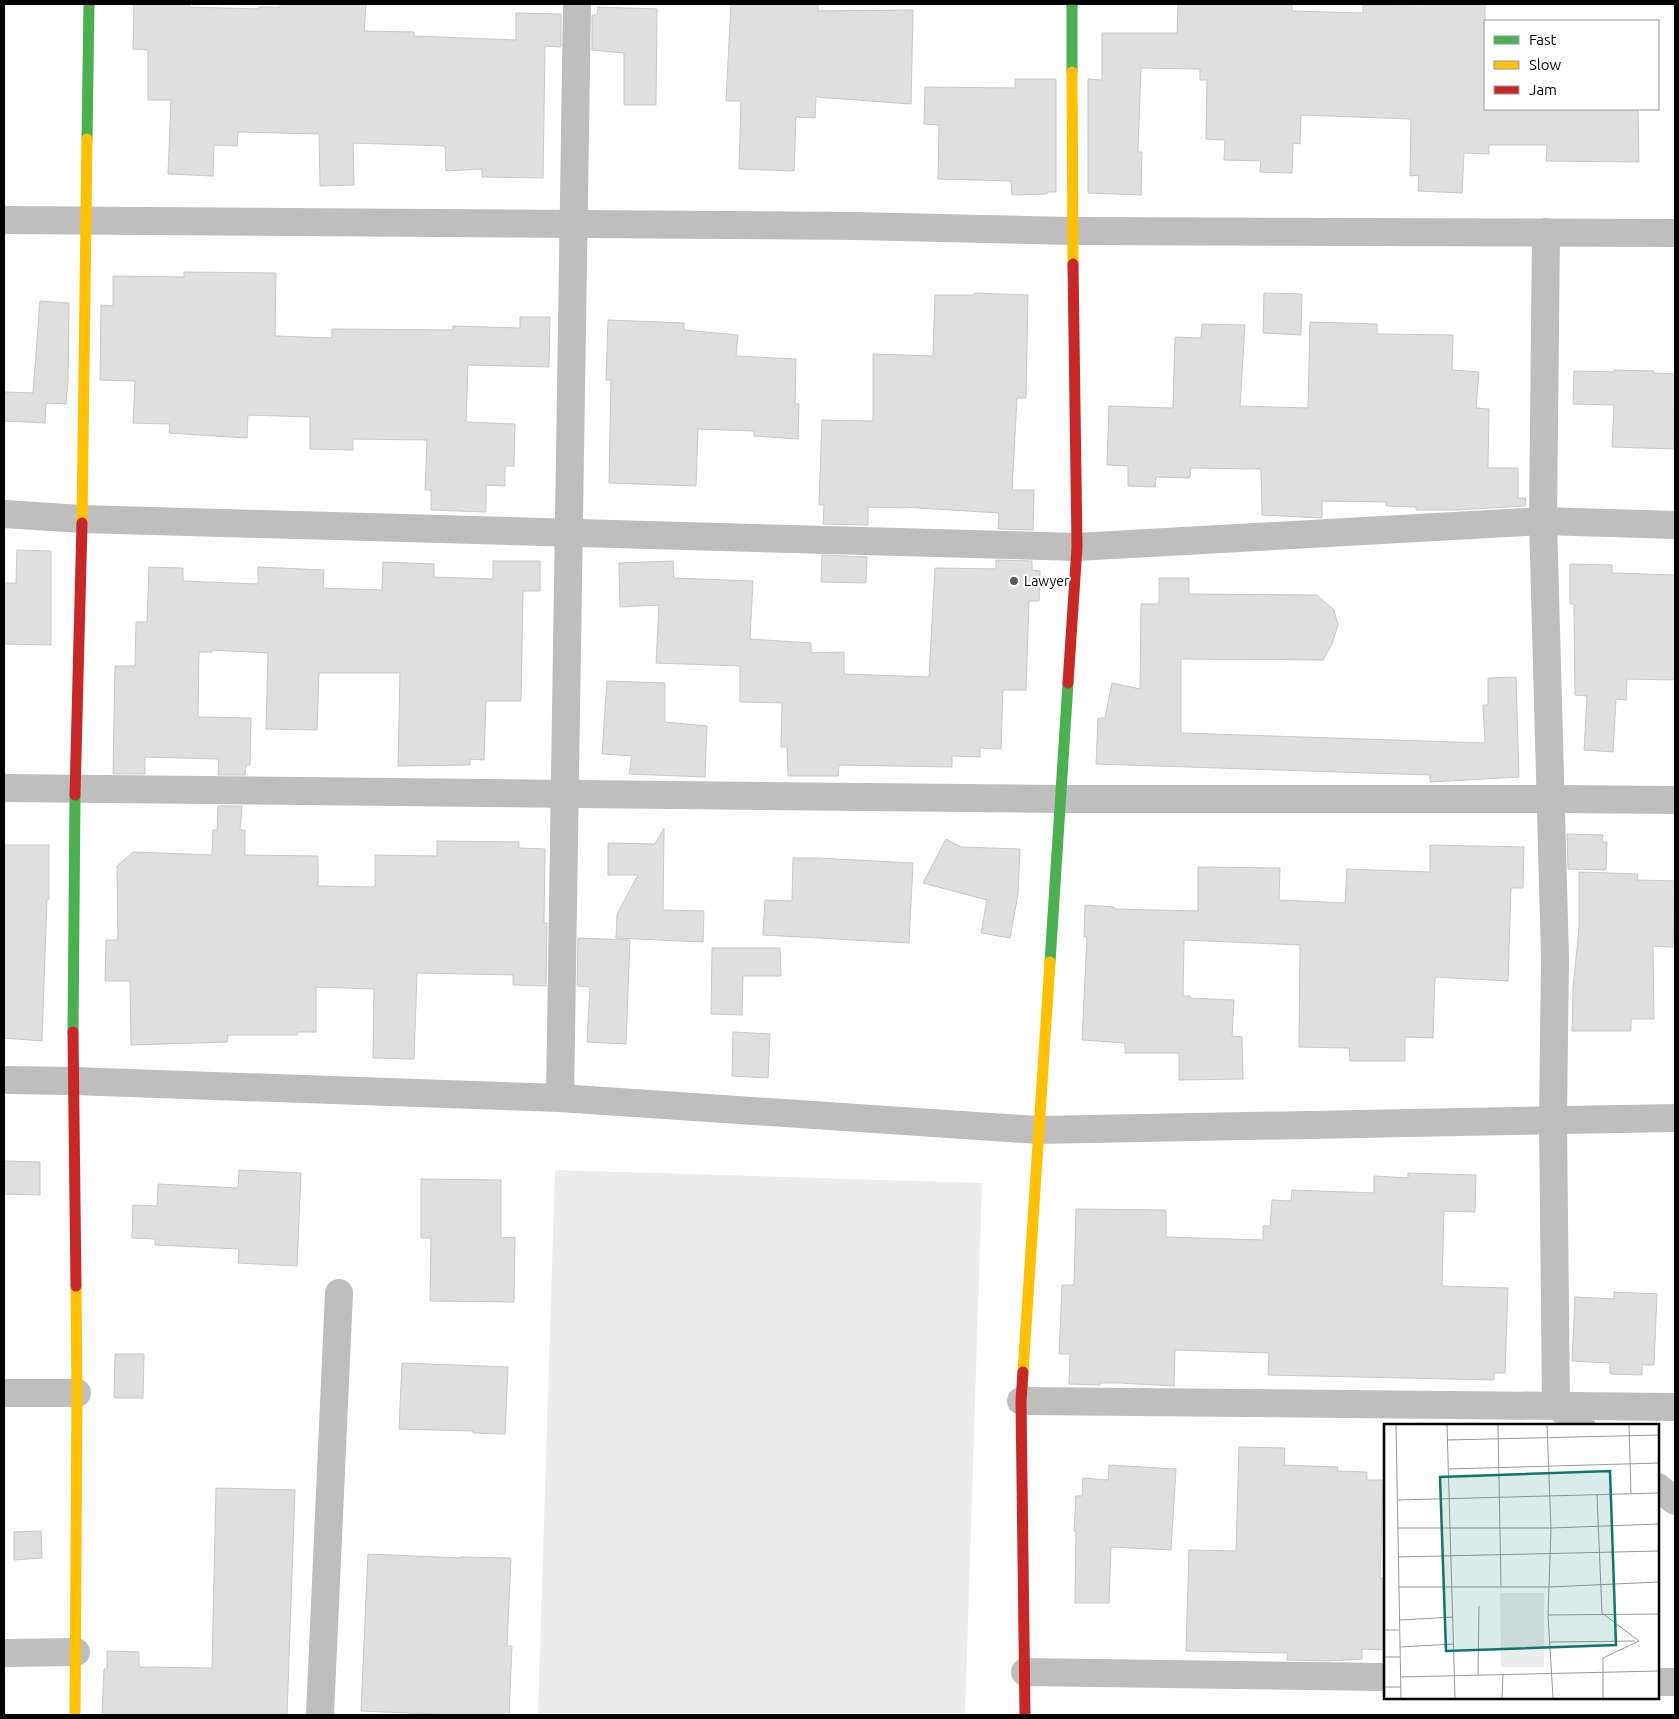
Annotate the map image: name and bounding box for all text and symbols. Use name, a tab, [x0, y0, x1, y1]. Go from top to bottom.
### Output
legend	[1484, 20, 1659, 110]
text: Fast	[1529, 31, 1557, 48]
text: Slow	[1529, 56, 1562, 73]
text: Jam	[1529, 81, 1557, 98]
place label: Lawyer	[1024, 573, 1070, 589]
marker: Lawyer	[1008, 575, 1020, 587]
inset map	[1384, 1424, 1659, 1699]

